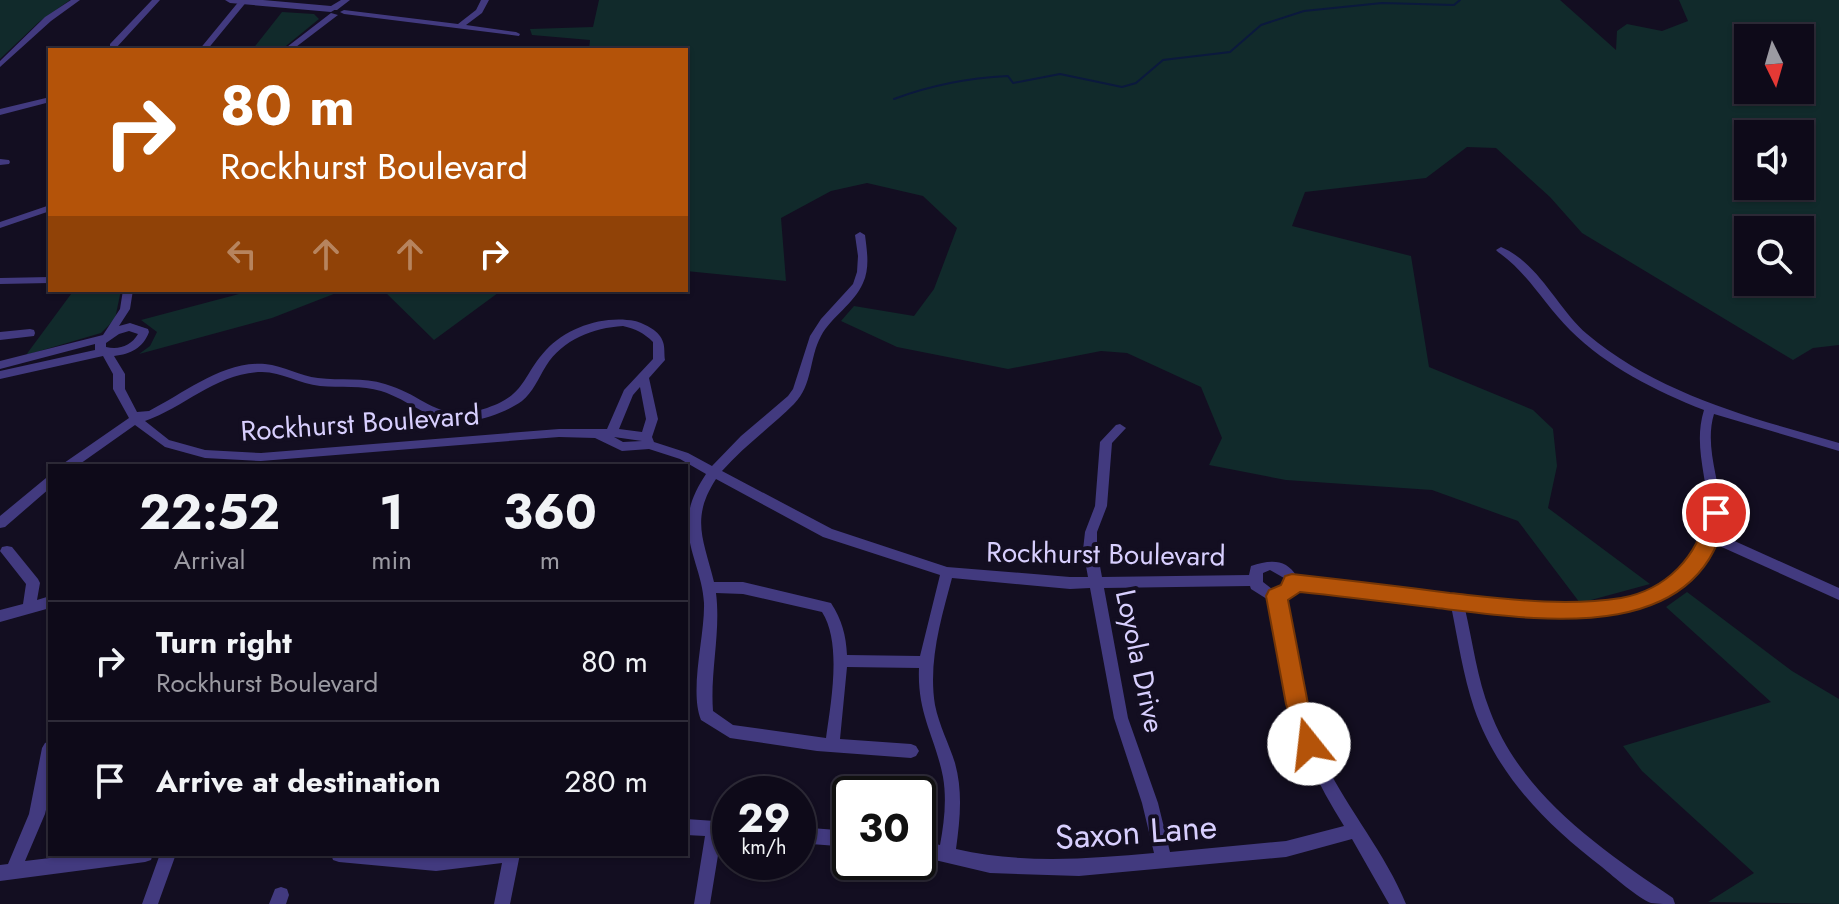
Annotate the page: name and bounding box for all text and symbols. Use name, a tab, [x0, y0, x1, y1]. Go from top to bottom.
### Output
north arrow	[1734, 24, 1814, 104]
map controls	[1734, 24, 1814, 296]
text: 80 m	[220, 65, 355, 146]
icon: right	[88, 80, 192, 184]
button: sound	[1734, 120, 1814, 200]
text: Rockhurst Boulevard	[220, 140, 528, 192]
button: search	[1734, 216, 1814, 296]
icon: left	[220, 232, 264, 276]
icon: ahead	[304, 232, 348, 276]
icon: ahead	[388, 232, 432, 276]
icon: right	[472, 232, 516, 276]
street label: Rockhurst Boulevard	[239, 394, 481, 452]
text: 22:52	[139, 478, 280, 547]
text: 1	[379, 478, 404, 547]
text: 360	[503, 478, 597, 547]
pin	[1682, 479, 1750, 547]
icon: arrive	[1694, 491, 1738, 535]
street label: Rockhurst Boulevard	[986, 531, 1226, 577]
text: Arrival	[174, 541, 245, 579]
text: min	[371, 541, 412, 579]
text: m	[540, 541, 560, 579]
street label: Loyola Drive	[1105, 586, 1175, 736]
text: Turn right	[156, 621, 292, 664]
icon: right	[88, 639, 132, 683]
text: 80 m	[581, 640, 648, 683]
text: Rockhurst Boulevard	[156, 664, 378, 702]
position arrow	[1267, 702, 1351, 786]
icon: arrive	[88, 759, 132, 803]
text: Arrive at destination	[156, 760, 441, 803]
text: 280 m	[564, 760, 648, 803]
speed limit sign: 30	[832, 776, 936, 880]
text: 29	[738, 789, 791, 847]
street label: Saxon Lane	[1053, 802, 1219, 862]
text: km/h	[741, 833, 787, 862]

